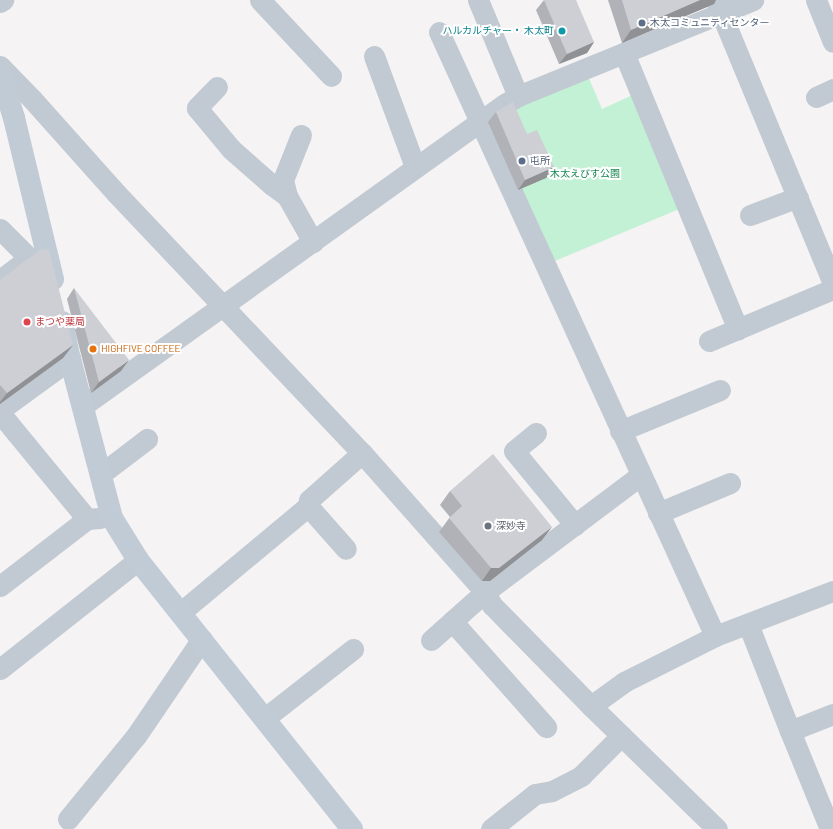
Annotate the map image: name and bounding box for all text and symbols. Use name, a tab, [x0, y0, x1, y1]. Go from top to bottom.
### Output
place label: 木太コミュニティセンター	[650, 17, 770, 29]
marker: 木太コミュニティセンター	[637, 18, 647, 28]
place label: ハルカルチャー・ 木太町	[442, 25, 554, 37]
marker: ハルカルチャー・ 木太町	[557, 26, 567, 36]
place label: 屯所	[530, 155, 550, 167]
marker: 屯所	[517, 156, 527, 166]
park label: 木太えびす公園	[550, 168, 620, 180]
place label: まつや薬局	[35, 316, 85, 328]
marker: まつや薬局	[22, 317, 32, 327]
place label: HIGHFIVE COFFEE	[101, 343, 181, 355]
marker: HIGHFIVE COFFEE	[88, 344, 98, 354]
place label: 深妙寺	[496, 520, 526, 532]
marker: 深妙寺	[483, 521, 493, 531]

